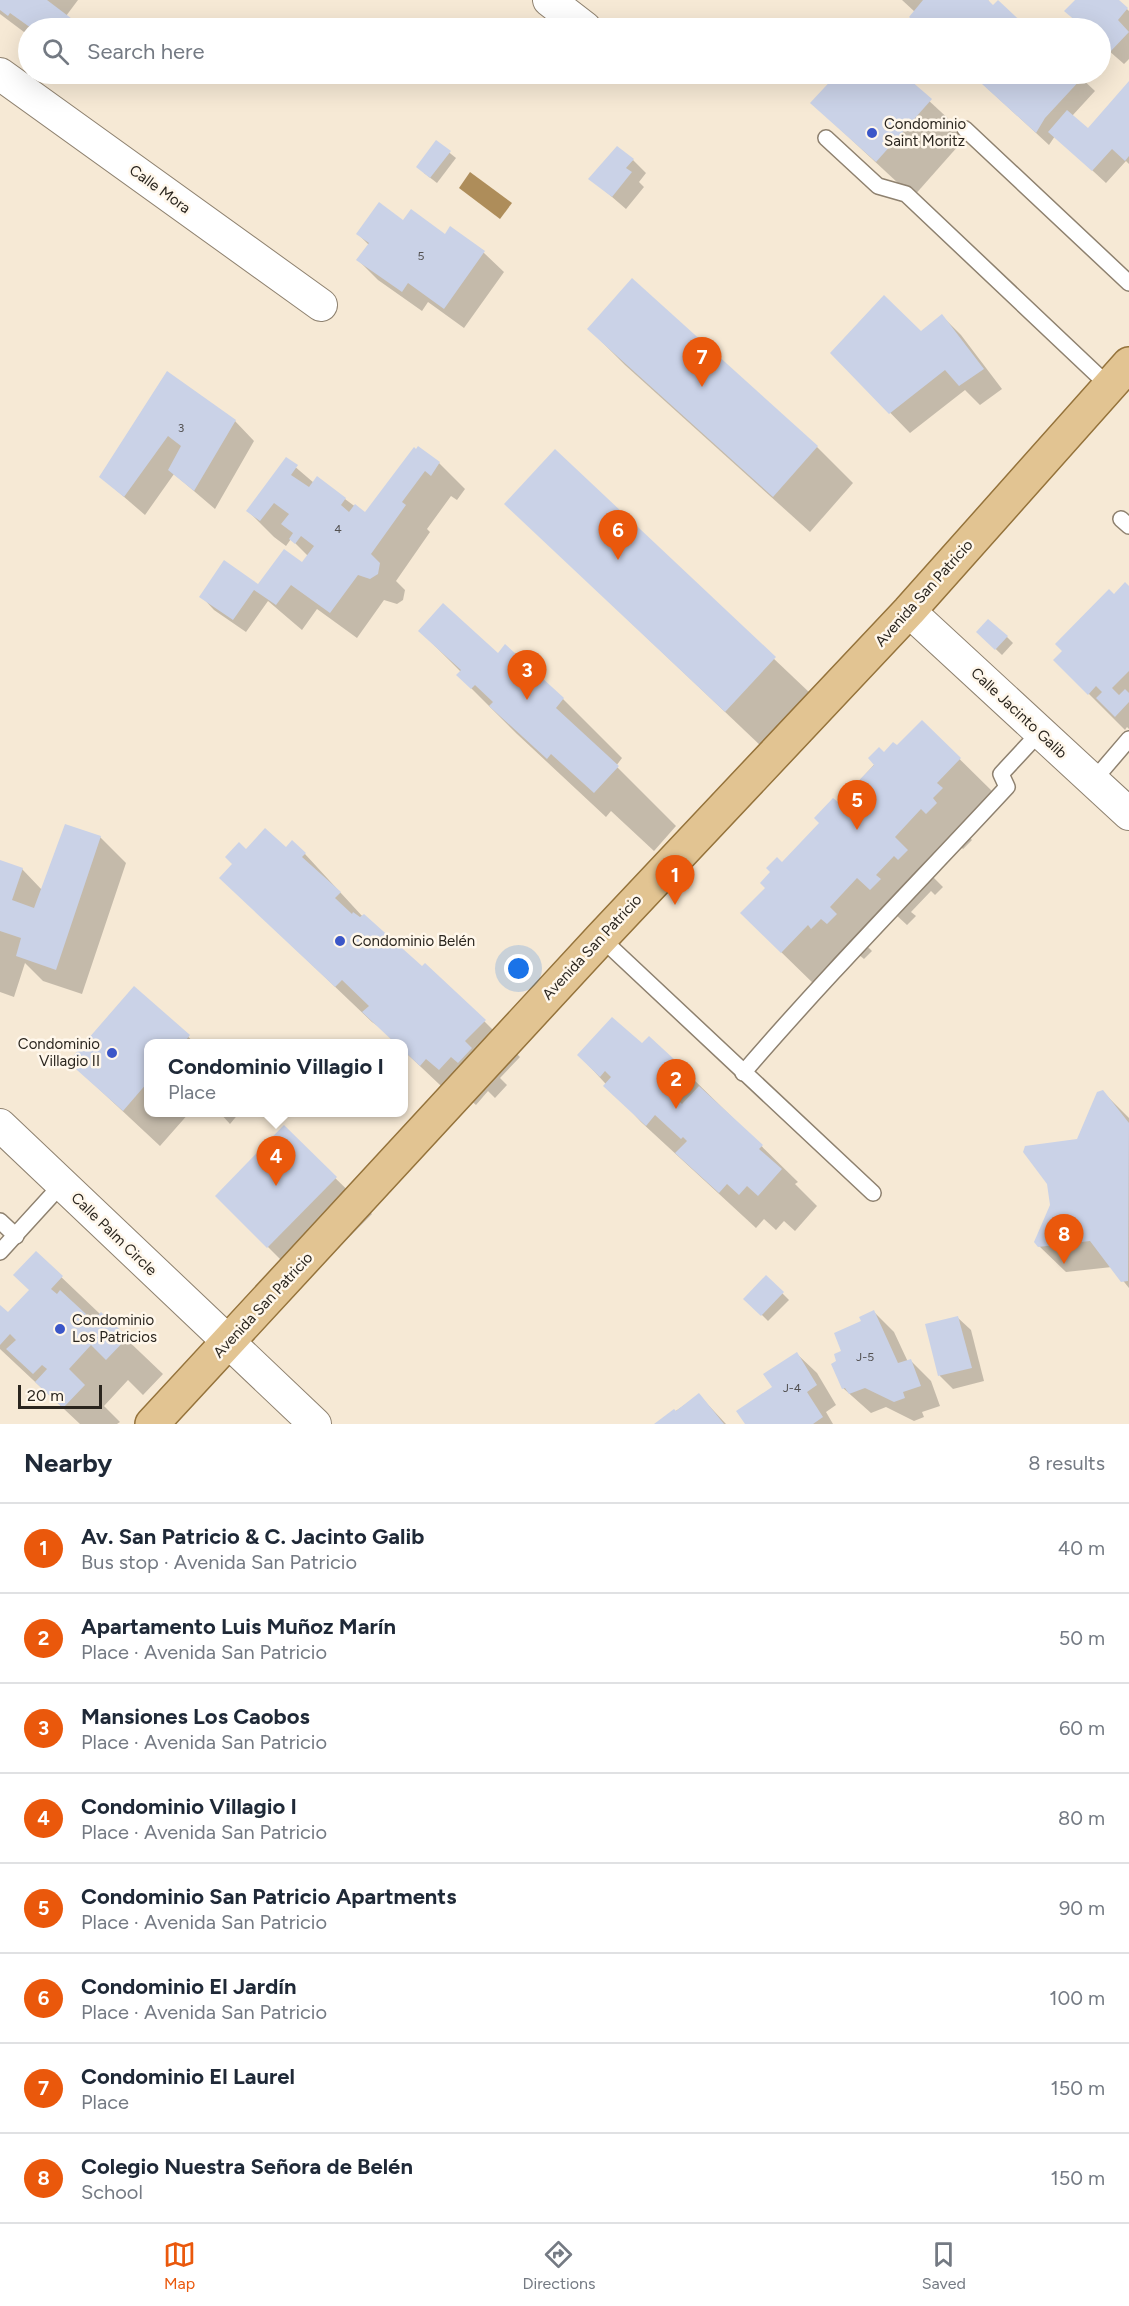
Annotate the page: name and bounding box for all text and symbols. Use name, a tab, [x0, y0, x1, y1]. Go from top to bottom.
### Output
search box	[18, 18, 1111, 84]
icon: search	[39, 35, 72, 68]
text: Search here	[87, 38, 205, 65]
place label: Condominio Saint Moritz	[884, 115, 966, 150]
marker: Condominio Saint Moritz	[865, 126, 879, 140]
street label: Calle Mora	[126, 161, 194, 217]
house number: 5	[418, 249, 425, 263]
pin: 7	[682, 338, 722, 387]
house number: 3	[178, 421, 184, 435]
pin: 6	[598, 510, 638, 560]
house number: 4	[334, 522, 342, 536]
street label: Avenida San Patricio	[871, 536, 977, 650]
pin: 3	[508, 650, 546, 700]
street label: Calle Jacinto Galib	[967, 664, 1071, 762]
pin: 5	[838, 780, 876, 830]
pin: 1	[656, 856, 694, 905]
street label: Avenida San Patricio	[539, 890, 646, 1003]
place label: Condominio Belén	[352, 932, 475, 950]
marker: Condominio Belén	[333, 934, 347, 948]
your location	[504, 954, 533, 983]
place label: Condominio Villagio II	[18, 1035, 100, 1070]
popup	[144, 1039, 408, 1117]
marker: Condominio Villagio II	[105, 1046, 119, 1060]
text: Condominio Villagio I	[168, 1053, 384, 1080]
pin: 2	[656, 1060, 696, 1109]
text: Place	[168, 1080, 216, 1104]
pin: 4	[256, 1136, 296, 1186]
street label: Calle Palm Circle	[68, 1189, 160, 1279]
pin: 8	[1044, 1214, 1084, 1264]
street label: Avenida San Patricio	[210, 1248, 317, 1361]
place label: Condominio Los Patricios	[72, 1311, 157, 1346]
marker: Condominio Los Patricios	[53, 1322, 67, 1336]
house number: J-5	[856, 1350, 874, 1364]
house number: J-4	[783, 1381, 802, 1395]
scale bar	[18, 1382, 102, 1410]
text: 20 m	[27, 1386, 64, 1405]
text: Nearby	[24, 1447, 112, 1479]
text: 8 results	[1028, 1451, 1105, 1475]
text: Av. San Patricio & C. Jacinto Galib	[81, 1523, 424, 1550]
text: 1	[39, 1536, 48, 1560]
text: 40 m	[1058, 1536, 1105, 1560]
text: Bus stop · Avenida San Patricio	[81, 1550, 357, 1574]
text: Apartamento Luis Muñoz Marín	[81, 1613, 396, 1640]
text: 2	[38, 1626, 49, 1650]
text: 50 m	[1059, 1626, 1105, 1650]
text: Place · Avenida San Patricio	[81, 1640, 327, 1664]
text: Mansiones Los Caobos	[81, 1703, 310, 1730]
text: 3	[38, 1716, 49, 1740]
text: 60 m	[1059, 1716, 1105, 1740]
text: Place · Avenida San Patricio	[81, 1730, 327, 1754]
text: Condominio Villagio I	[81, 1793, 297, 1820]
text: 4	[37, 1806, 50, 1830]
text: 80 m	[1058, 1806, 1105, 1830]
text: Place · Avenida San Patricio	[81, 1820, 327, 1844]
text: Condominio San Patricio Apartments	[81, 1883, 456, 1910]
text: 5	[38, 1896, 49, 1920]
text: 90 m	[1059, 1896, 1105, 1920]
text: Place · Avenida San Patricio	[81, 1910, 327, 1934]
text: Condominio El Jardín	[81, 1973, 297, 2000]
text: 6	[38, 1986, 49, 2010]
text: 100 m	[1049, 1986, 1105, 2010]
text: Place · Avenida San Patricio	[81, 2000, 327, 2024]
text: Condominio El Laurel	[81, 2063, 295, 2090]
text: 7	[38, 2076, 49, 2100]
text: 150 m	[1050, 2076, 1105, 2100]
text: Place	[81, 2090, 129, 2114]
text: Colegio Nuestra Señora de Belén	[81, 2153, 413, 2180]
text: 8	[37, 2166, 50, 2190]
text: 150 m	[1050, 2166, 1105, 2190]
text: School	[81, 2180, 143, 2204]
tab: Map	[163, 2238, 196, 2293]
tab: Directions	[522, 2238, 595, 2293]
tab: Saved	[922, 2238, 966, 2293]

